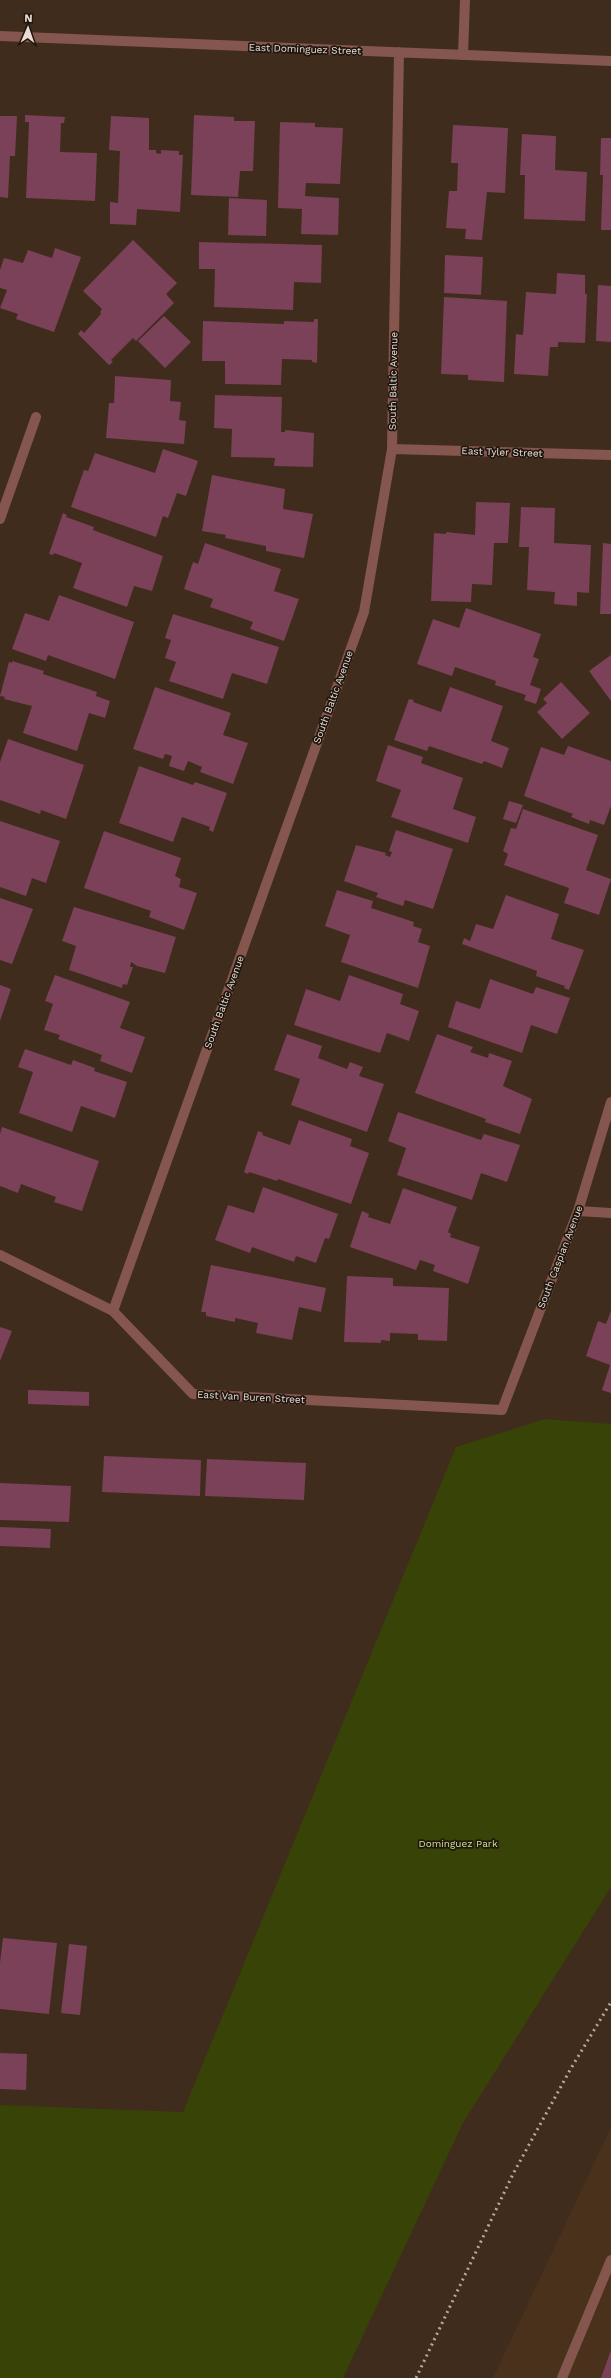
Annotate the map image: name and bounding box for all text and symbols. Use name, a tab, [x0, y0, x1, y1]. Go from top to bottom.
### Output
north arrow	[8, 8, 48, 48]
text: N	[24, 12, 33, 25]
street label: East Dominguez Street	[249, 42, 362, 56]
street label: South Baltic Avenue	[387, 332, 399, 430]
street label: East Tyler Street	[461, 445, 544, 459]
street label: South Baltic Avenue	[311, 649, 355, 745]
street label: South Baltic Avenue	[202, 954, 246, 1050]
street label: South Caspian Avenue	[535, 1204, 585, 1310]
street label: East Van Buren Street	[197, 1389, 306, 1405]
park label: Dominguez Park	[418, 1838, 498, 1849]

